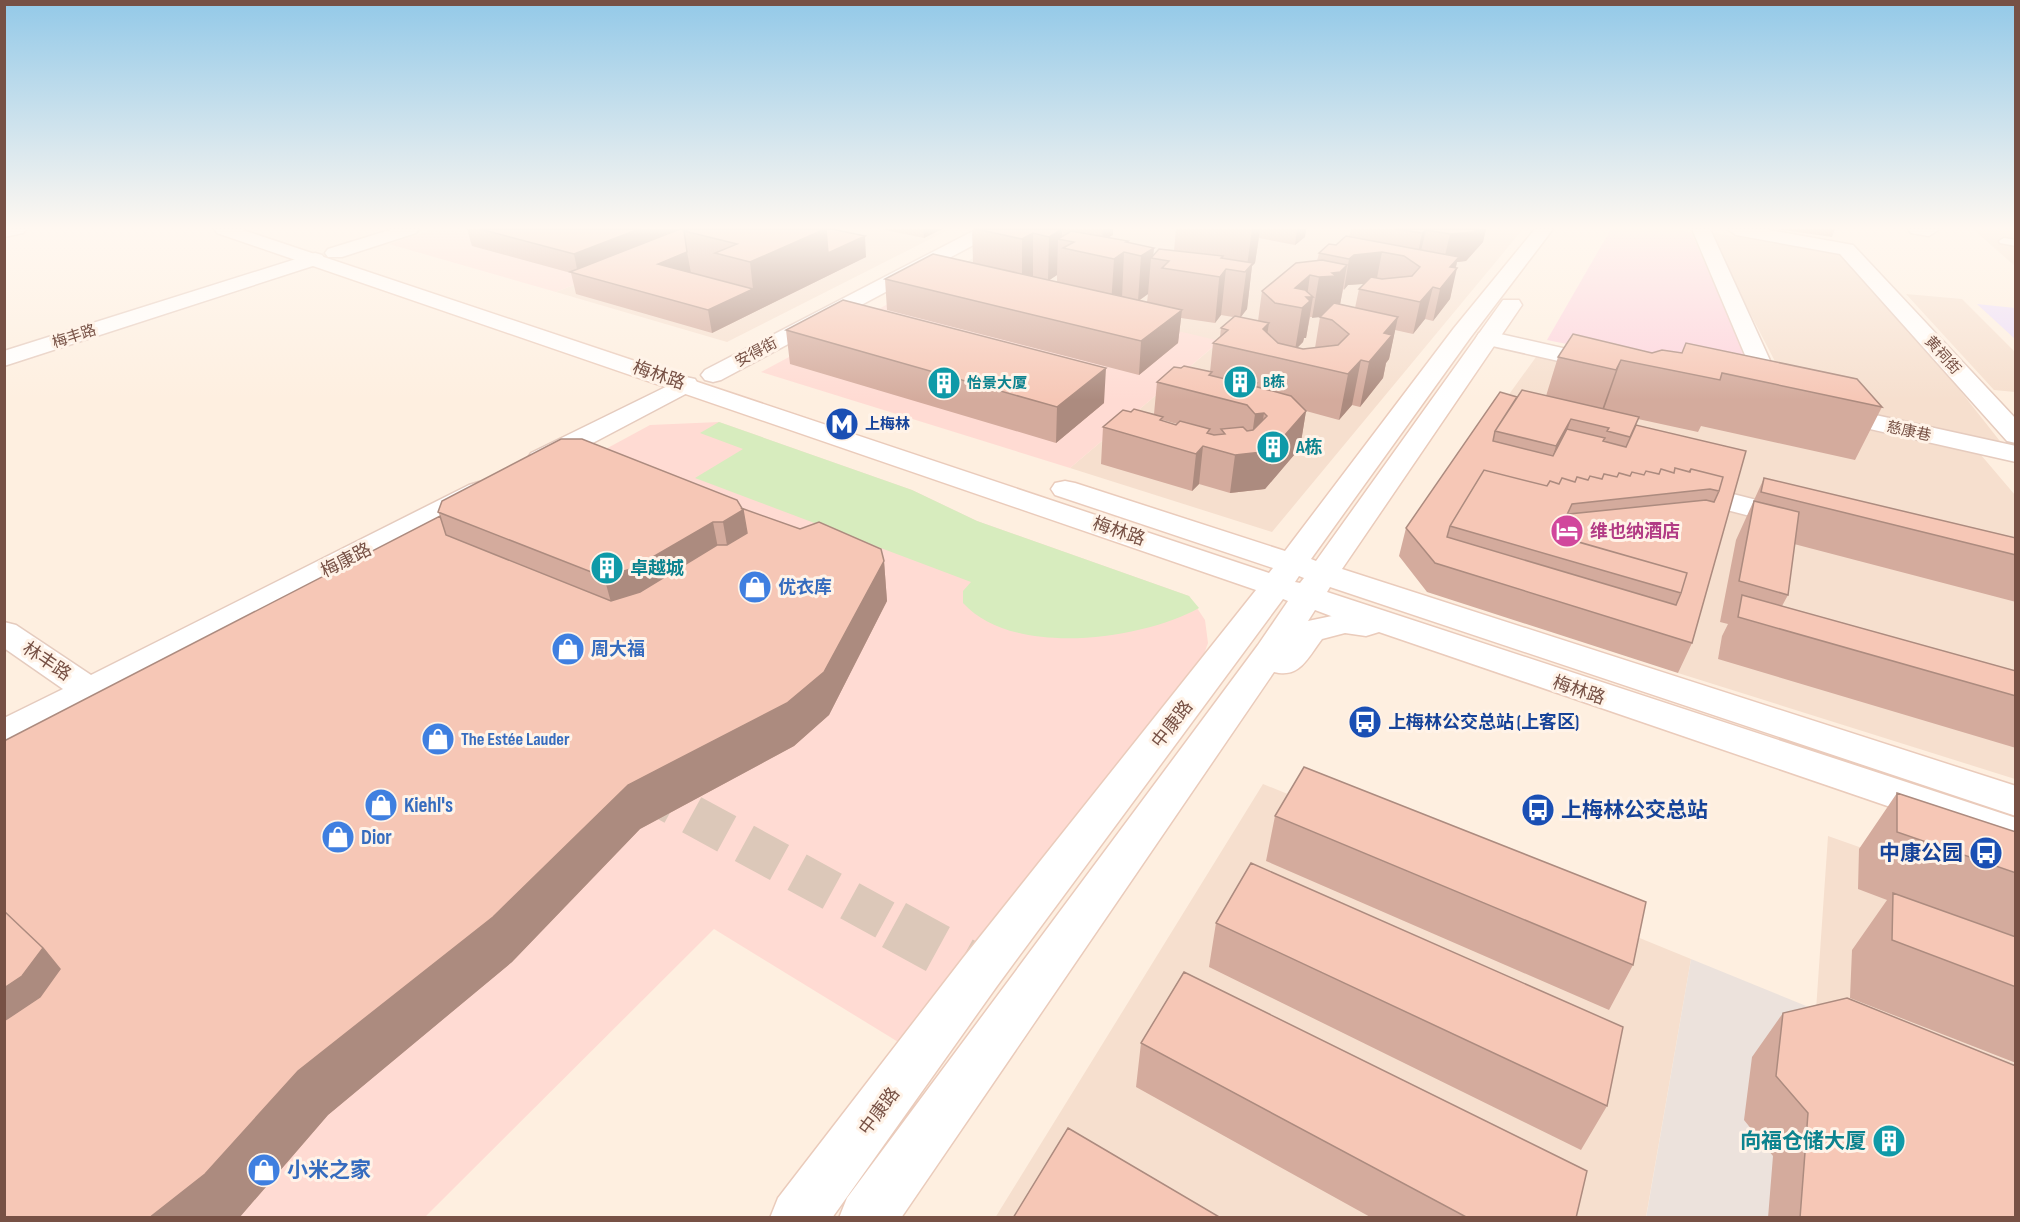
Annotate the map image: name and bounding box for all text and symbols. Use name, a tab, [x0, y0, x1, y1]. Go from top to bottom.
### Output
street label: 梅丰路	[50, 320, 98, 352]
street label: 黄祠街	[1921, 332, 1965, 378]
street label: 安得街	[732, 333, 781, 371]
street label: 梅林路	[630, 357, 688, 394]
building icon: B栋	[1222, 364, 1258, 400]
building icon: 怡景大厦	[926, 365, 962, 401]
place label: B栋	[1263, 373, 1285, 392]
place label: 怡景大厦	[967, 374, 1027, 393]
metro station icon: 上梅林	[824, 406, 860, 442]
place label: 上梅林	[865, 415, 910, 434]
street label: 慈康巷	[1885, 418, 1933, 445]
building icon: A栋	[1255, 429, 1291, 465]
place label: A栋	[1295, 437, 1323, 458]
street label: 梅林路	[1090, 513, 1148, 550]
hotel icon: 维也纳酒店	[1549, 513, 1585, 549]
place label: 维也纳酒店	[1590, 521, 1680, 542]
street label: 梅康路	[317, 539, 375, 582]
building icon: 卓越城	[589, 550, 625, 586]
place label: 卓越城	[630, 558, 684, 579]
shop icon: 优衣库	[737, 569, 773, 605]
place label: 优衣库	[778, 577, 832, 598]
shop icon: 周大福	[550, 631, 586, 667]
street label: 林丰路	[18, 638, 75, 685]
place label: 周大福	[591, 639, 645, 660]
street label: 梅林路	[1550, 672, 1608, 709]
street label: 中康路	[1147, 697, 1197, 752]
bus stop icon: 上梅林公交总站 (上客区)	[1347, 704, 1383, 740]
place label: 上梅林公交总站 (上客区)	[1388, 712, 1579, 733]
shop icon: The Estée Lauder	[420, 721, 456, 757]
place label: The Estée Lauder	[461, 729, 570, 750]
shop icon: Kiehl's	[363, 787, 399, 823]
bus stop icon: 上梅林公交总站	[1520, 792, 1556, 828]
place label: Kiehl's	[404, 793, 453, 818]
place label: 上梅林公交总站	[1561, 798, 1708, 823]
shop icon: Dior	[320, 819, 356, 855]
place label: Dior	[361, 825, 392, 850]
bus stop icon: 中康公园	[1968, 835, 2004, 871]
place label: 中康公园	[1879, 841, 1963, 866]
street label: 中康路	[855, 1083, 904, 1139]
building icon: 向福仓储大厦	[1871, 1123, 1907, 1159]
place label: 向福仓储大厦	[1740, 1129, 1866, 1154]
shop icon: 小米之家	[246, 1152, 282, 1188]
place label: 小米之家	[287, 1158, 371, 1183]

